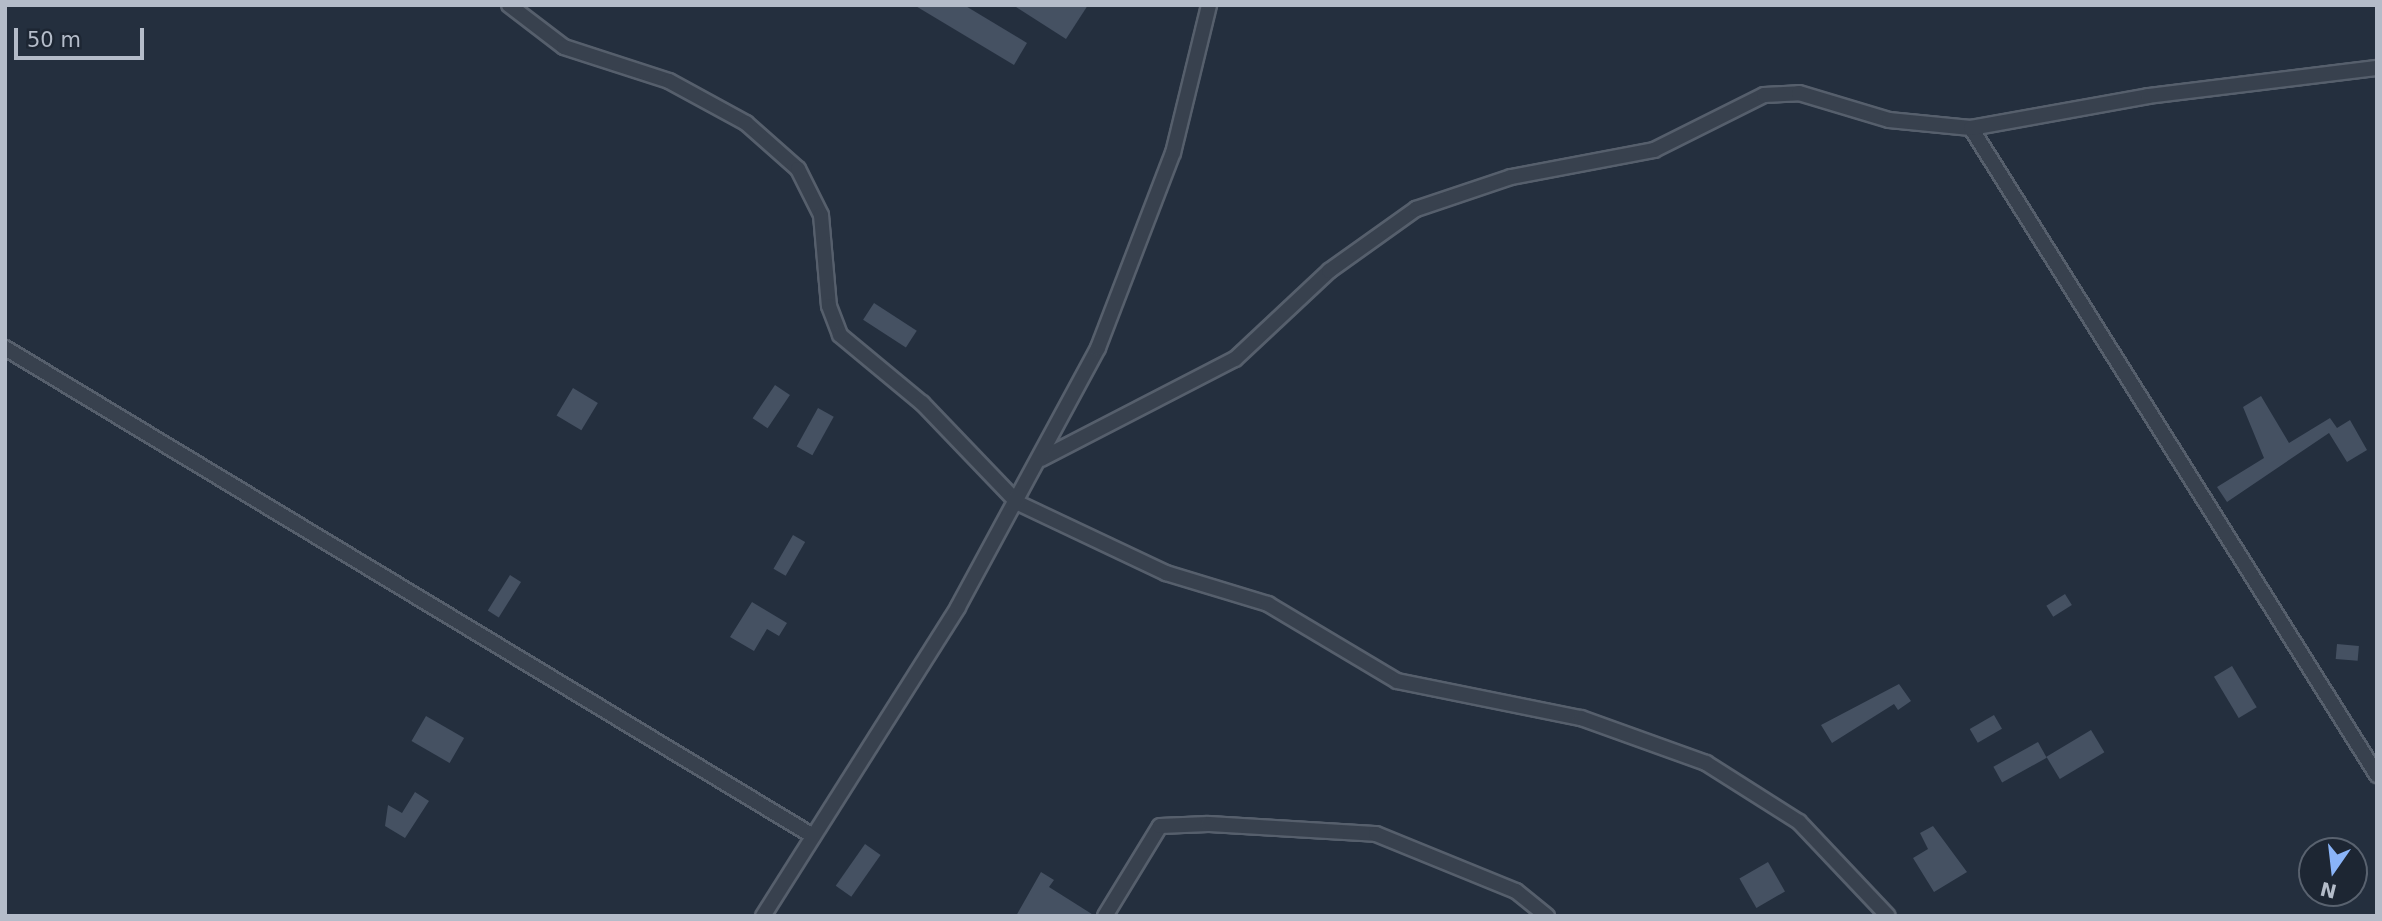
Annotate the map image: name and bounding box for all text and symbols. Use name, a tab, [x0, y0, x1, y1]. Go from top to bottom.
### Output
scale bar	[18, 14, 147, 58]
text: 50 m	[27, 28, 81, 52]
north arrow	[2298, 837, 2368, 907]
text: N	[2318, 878, 2339, 903]

